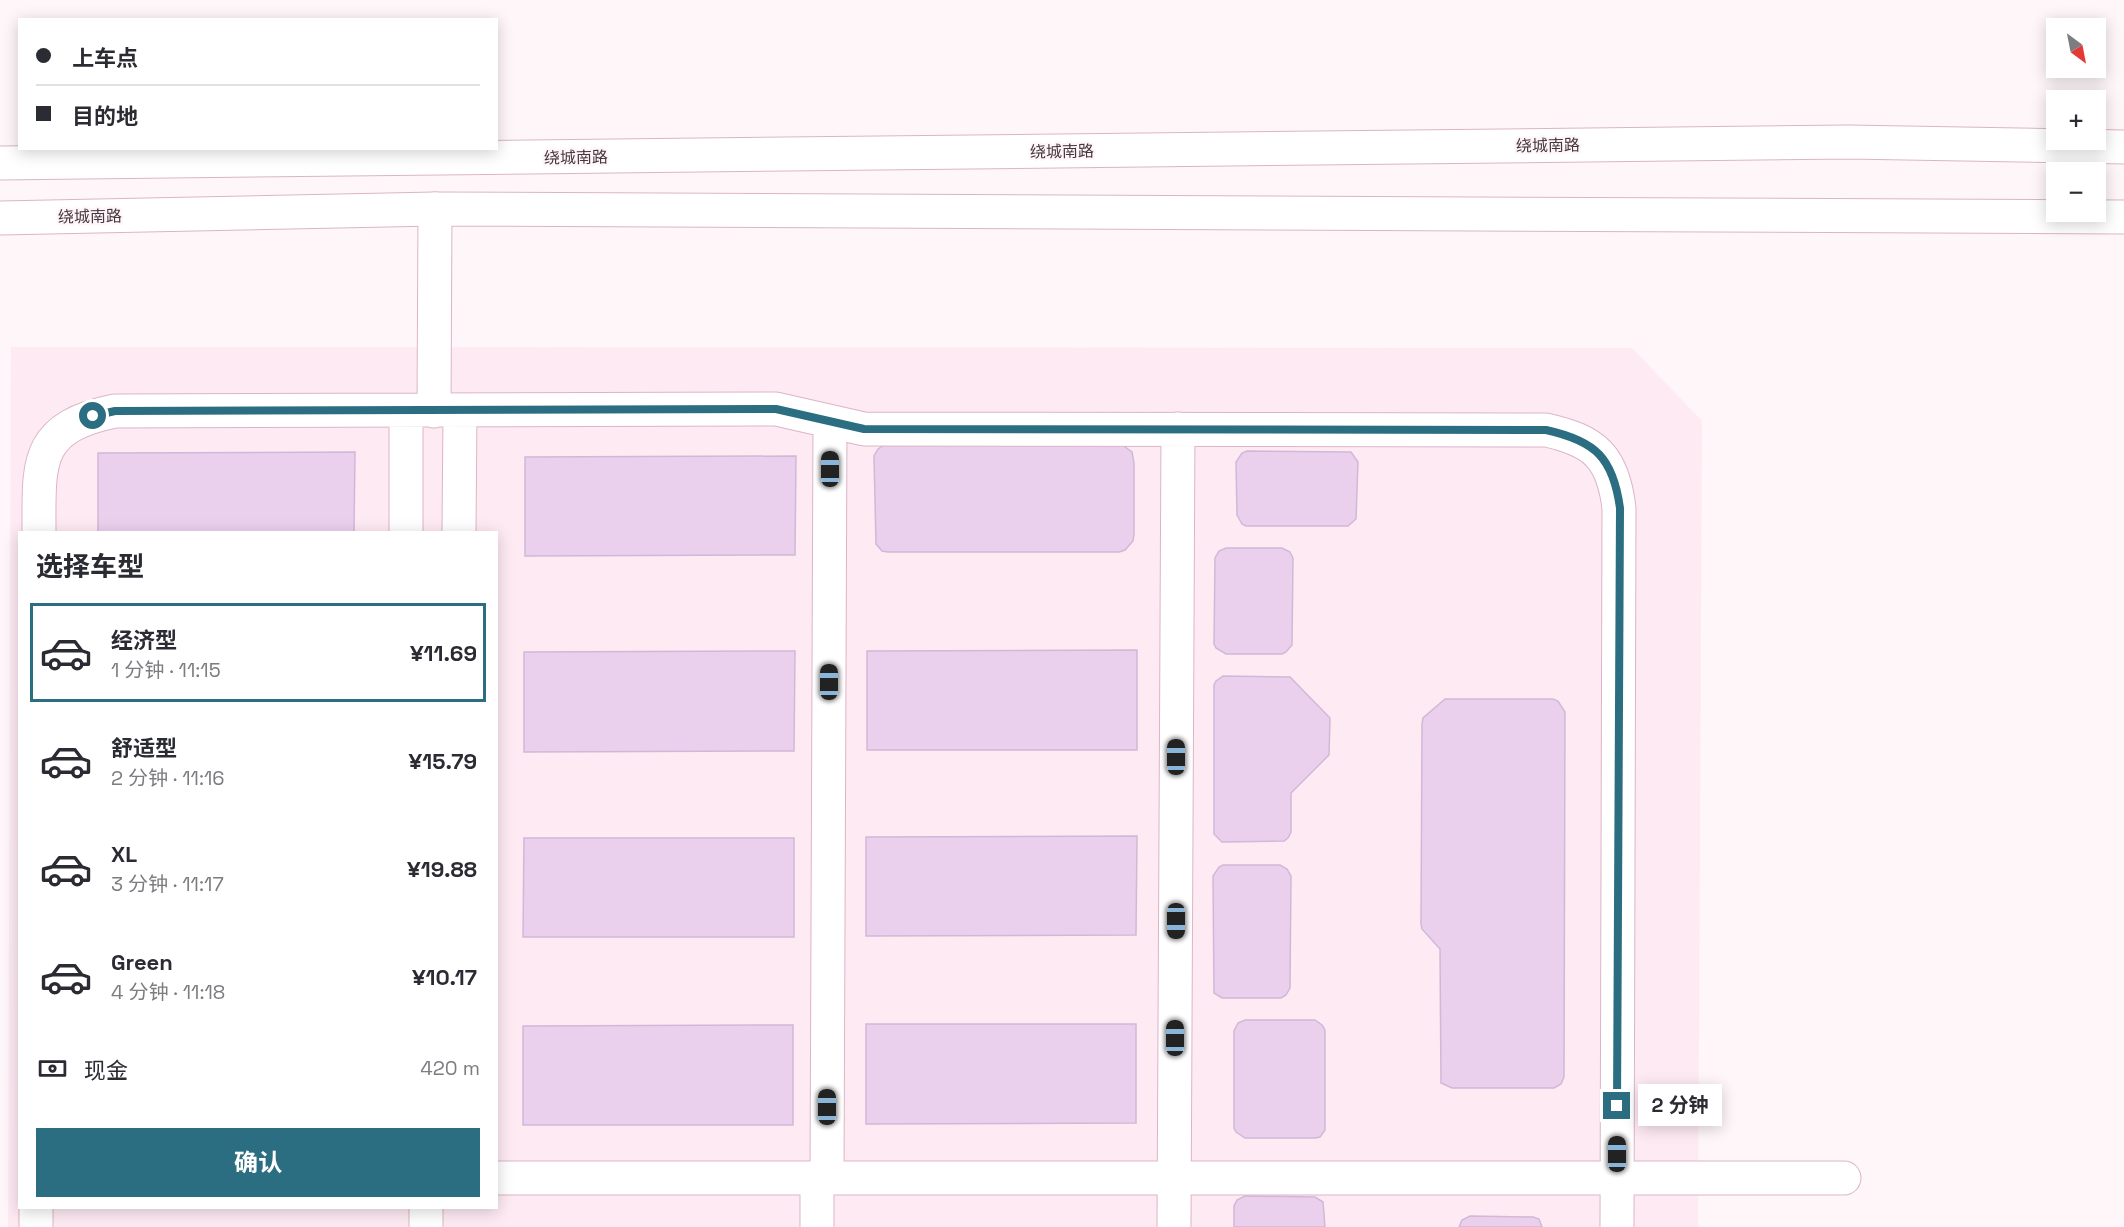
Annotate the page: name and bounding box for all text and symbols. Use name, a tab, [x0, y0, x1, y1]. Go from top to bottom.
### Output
north arrow	[2046, 18, 2106, 78]
map controls	[2046, 18, 2106, 222]
text: 上车点	[72, 44, 138, 72]
button: +	[2046, 90, 2106, 150]
text: 目的地	[72, 102, 138, 130]
street label: 绕城南路	[1516, 134, 1580, 157]
street label: 绕城南路	[1030, 140, 1094, 163]
street label: 绕城南路	[544, 146, 608, 169]
button: −	[2046, 162, 2106, 222]
street label: 绕城南路	[58, 205, 122, 228]
route start	[79, 402, 106, 429]
car	[821, 451, 839, 487]
text: 选择车型	[36, 549, 144, 584]
icon: car	[39, 626, 93, 680]
text: 经济型	[111, 626, 177, 654]
text: ¥11.69	[410, 639, 477, 667]
text: 1 分钟 · 11:15	[111, 657, 221, 683]
car	[820, 664, 838, 700]
icon: car	[39, 734, 93, 788]
text: 舒适型	[111, 734, 177, 762]
car	[1167, 739, 1185, 775]
text: ¥15.79	[409, 747, 477, 775]
text: 2 分钟 · 11:16	[111, 765, 225, 791]
text: XL	[111, 840, 137, 868]
icon: car	[39, 842, 93, 896]
text: ¥19.88	[407, 855, 477, 883]
text: 3 分钟 · 11:17	[111, 871, 224, 897]
car	[1167, 903, 1185, 939]
text: Green	[111, 948, 173, 976]
icon: car	[39, 950, 93, 1004]
text: ¥10.17	[412, 963, 477, 991]
text: 4 分钟 · 11:18	[111, 979, 225, 1005]
car	[1166, 1020, 1184, 1056]
icon: cash	[36, 1052, 69, 1085]
text: 420 m	[420, 1055, 480, 1081]
text: 现金	[84, 1056, 128, 1084]
callout: 2 分钟	[1638, 1085, 1722, 1127]
car	[818, 1089, 836, 1125]
route end	[1603, 1092, 1630, 1119]
text: 2 分钟	[1652, 1092, 1708, 1118]
button: 确认	[36, 1128, 480, 1197]
car	[1608, 1136, 1626, 1172]

